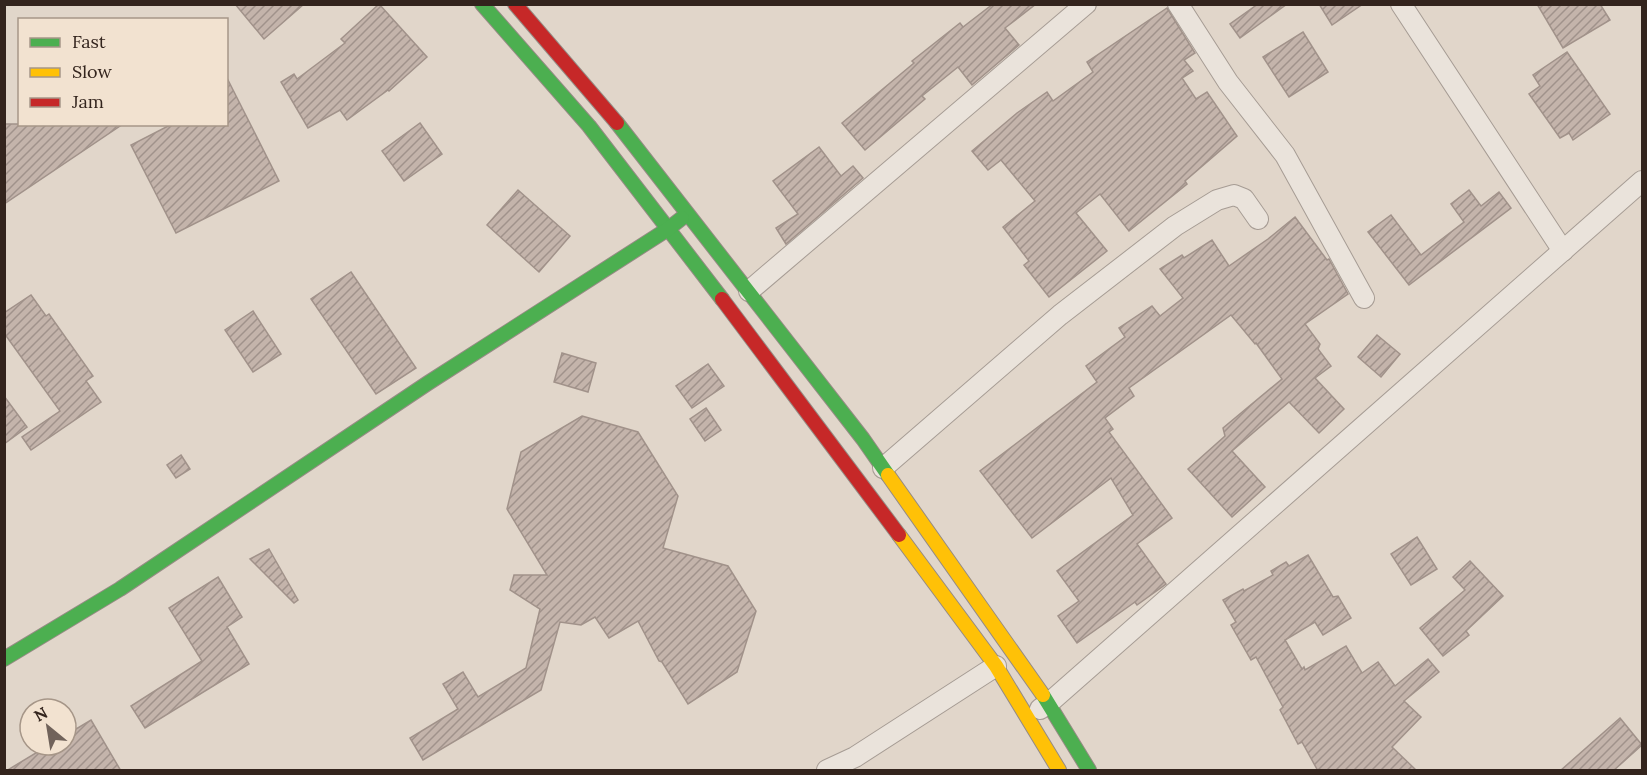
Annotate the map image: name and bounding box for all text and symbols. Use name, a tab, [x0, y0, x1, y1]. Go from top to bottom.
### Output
legend	[18, 18, 228, 126]
text: Fast	[72, 30, 106, 53]
text: Slow	[72, 60, 112, 83]
text: Jam	[71, 90, 104, 113]
north arrow	[18, 697, 78, 757]
text: N	[30, 702, 51, 726]

